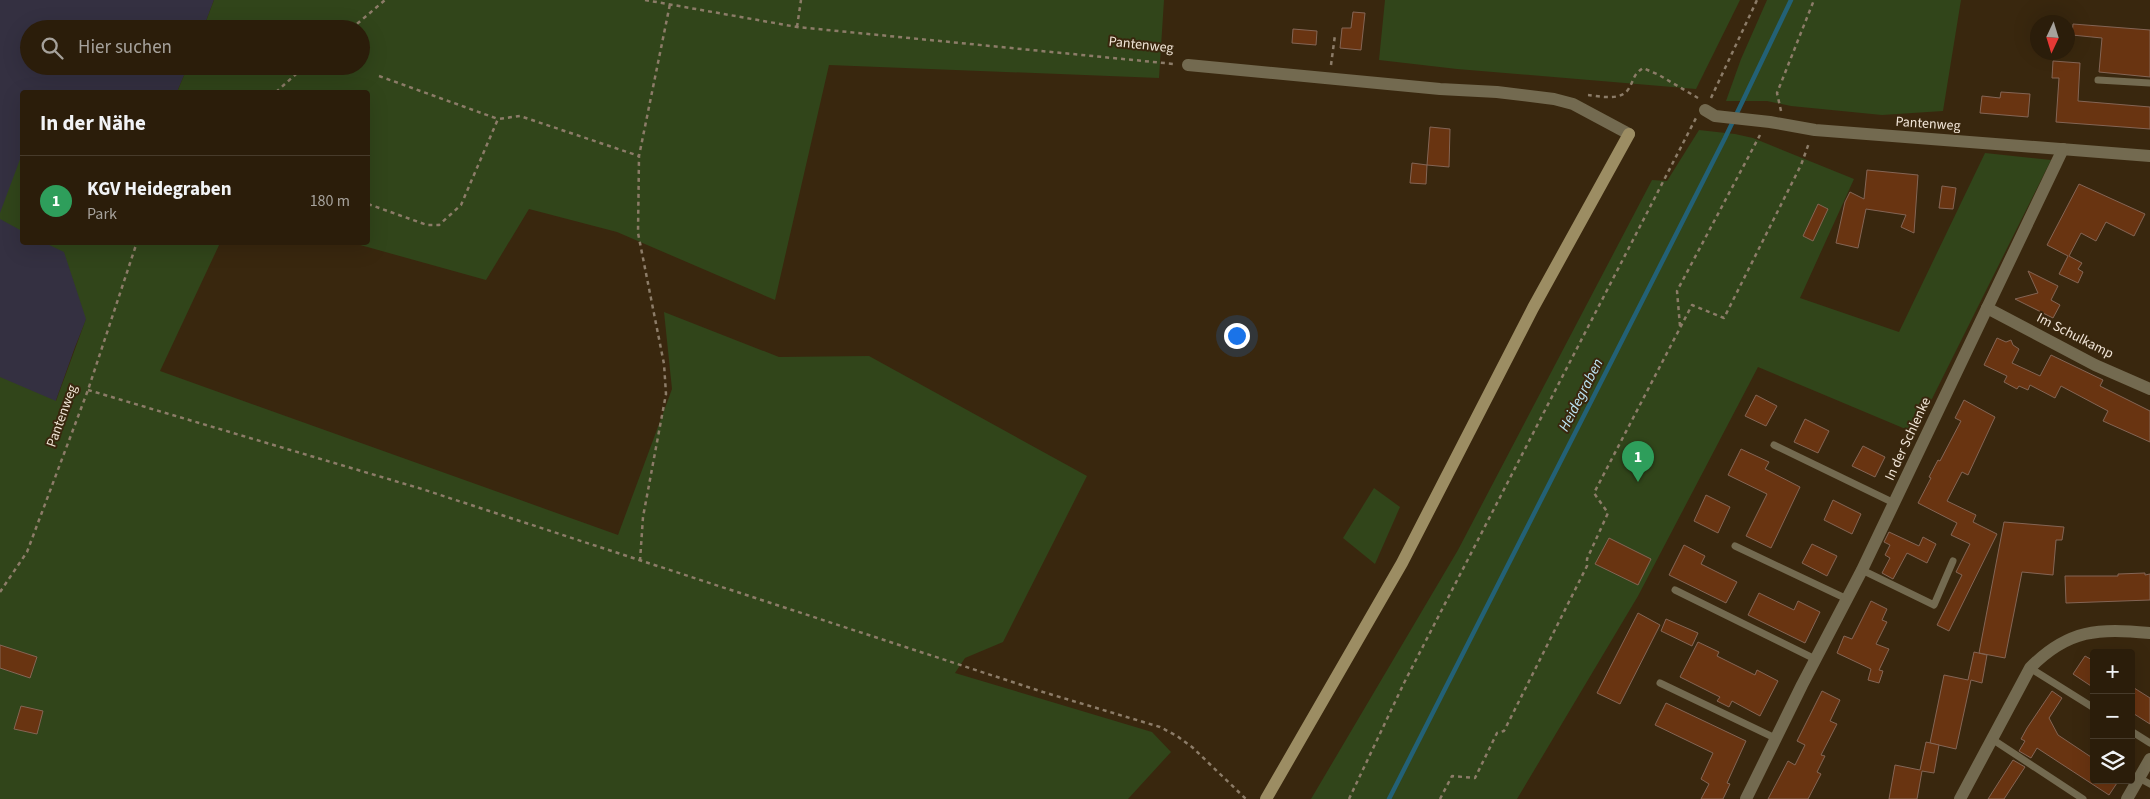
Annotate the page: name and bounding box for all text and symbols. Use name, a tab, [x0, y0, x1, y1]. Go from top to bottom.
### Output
north arrow	[2030, 15, 2075, 60]
search box	[20, 20, 370, 75]
street label: Pantenweg	[1108, 32, 1174, 58]
icon: search	[38, 34, 66, 62]
text: Hier suchen	[78, 34, 172, 61]
text: In der Nähe	[40, 108, 146, 138]
street label: Pantenweg	[1895, 112, 1961, 136]
text: KGV Heidegraben	[87, 176, 232, 203]
text: 1	[52, 190, 60, 212]
text: 180 m	[310, 190, 350, 212]
text: Park	[87, 203, 117, 225]
street label: Im Schulkamp	[2033, 308, 2117, 364]
your location	[1224, 323, 1250, 349]
water label: Heidegraben	[1554, 355, 1608, 435]
street label: Pantenweg	[41, 382, 83, 450]
street label: In der Schlenke	[1880, 394, 1936, 484]
pin: 1	[1622, 441, 1654, 482]
map controls	[2090, 649, 2135, 784]
button: +	[2090, 649, 2135, 694]
button: −	[2090, 694, 2135, 739]
button: layers	[2090, 739, 2135, 784]

